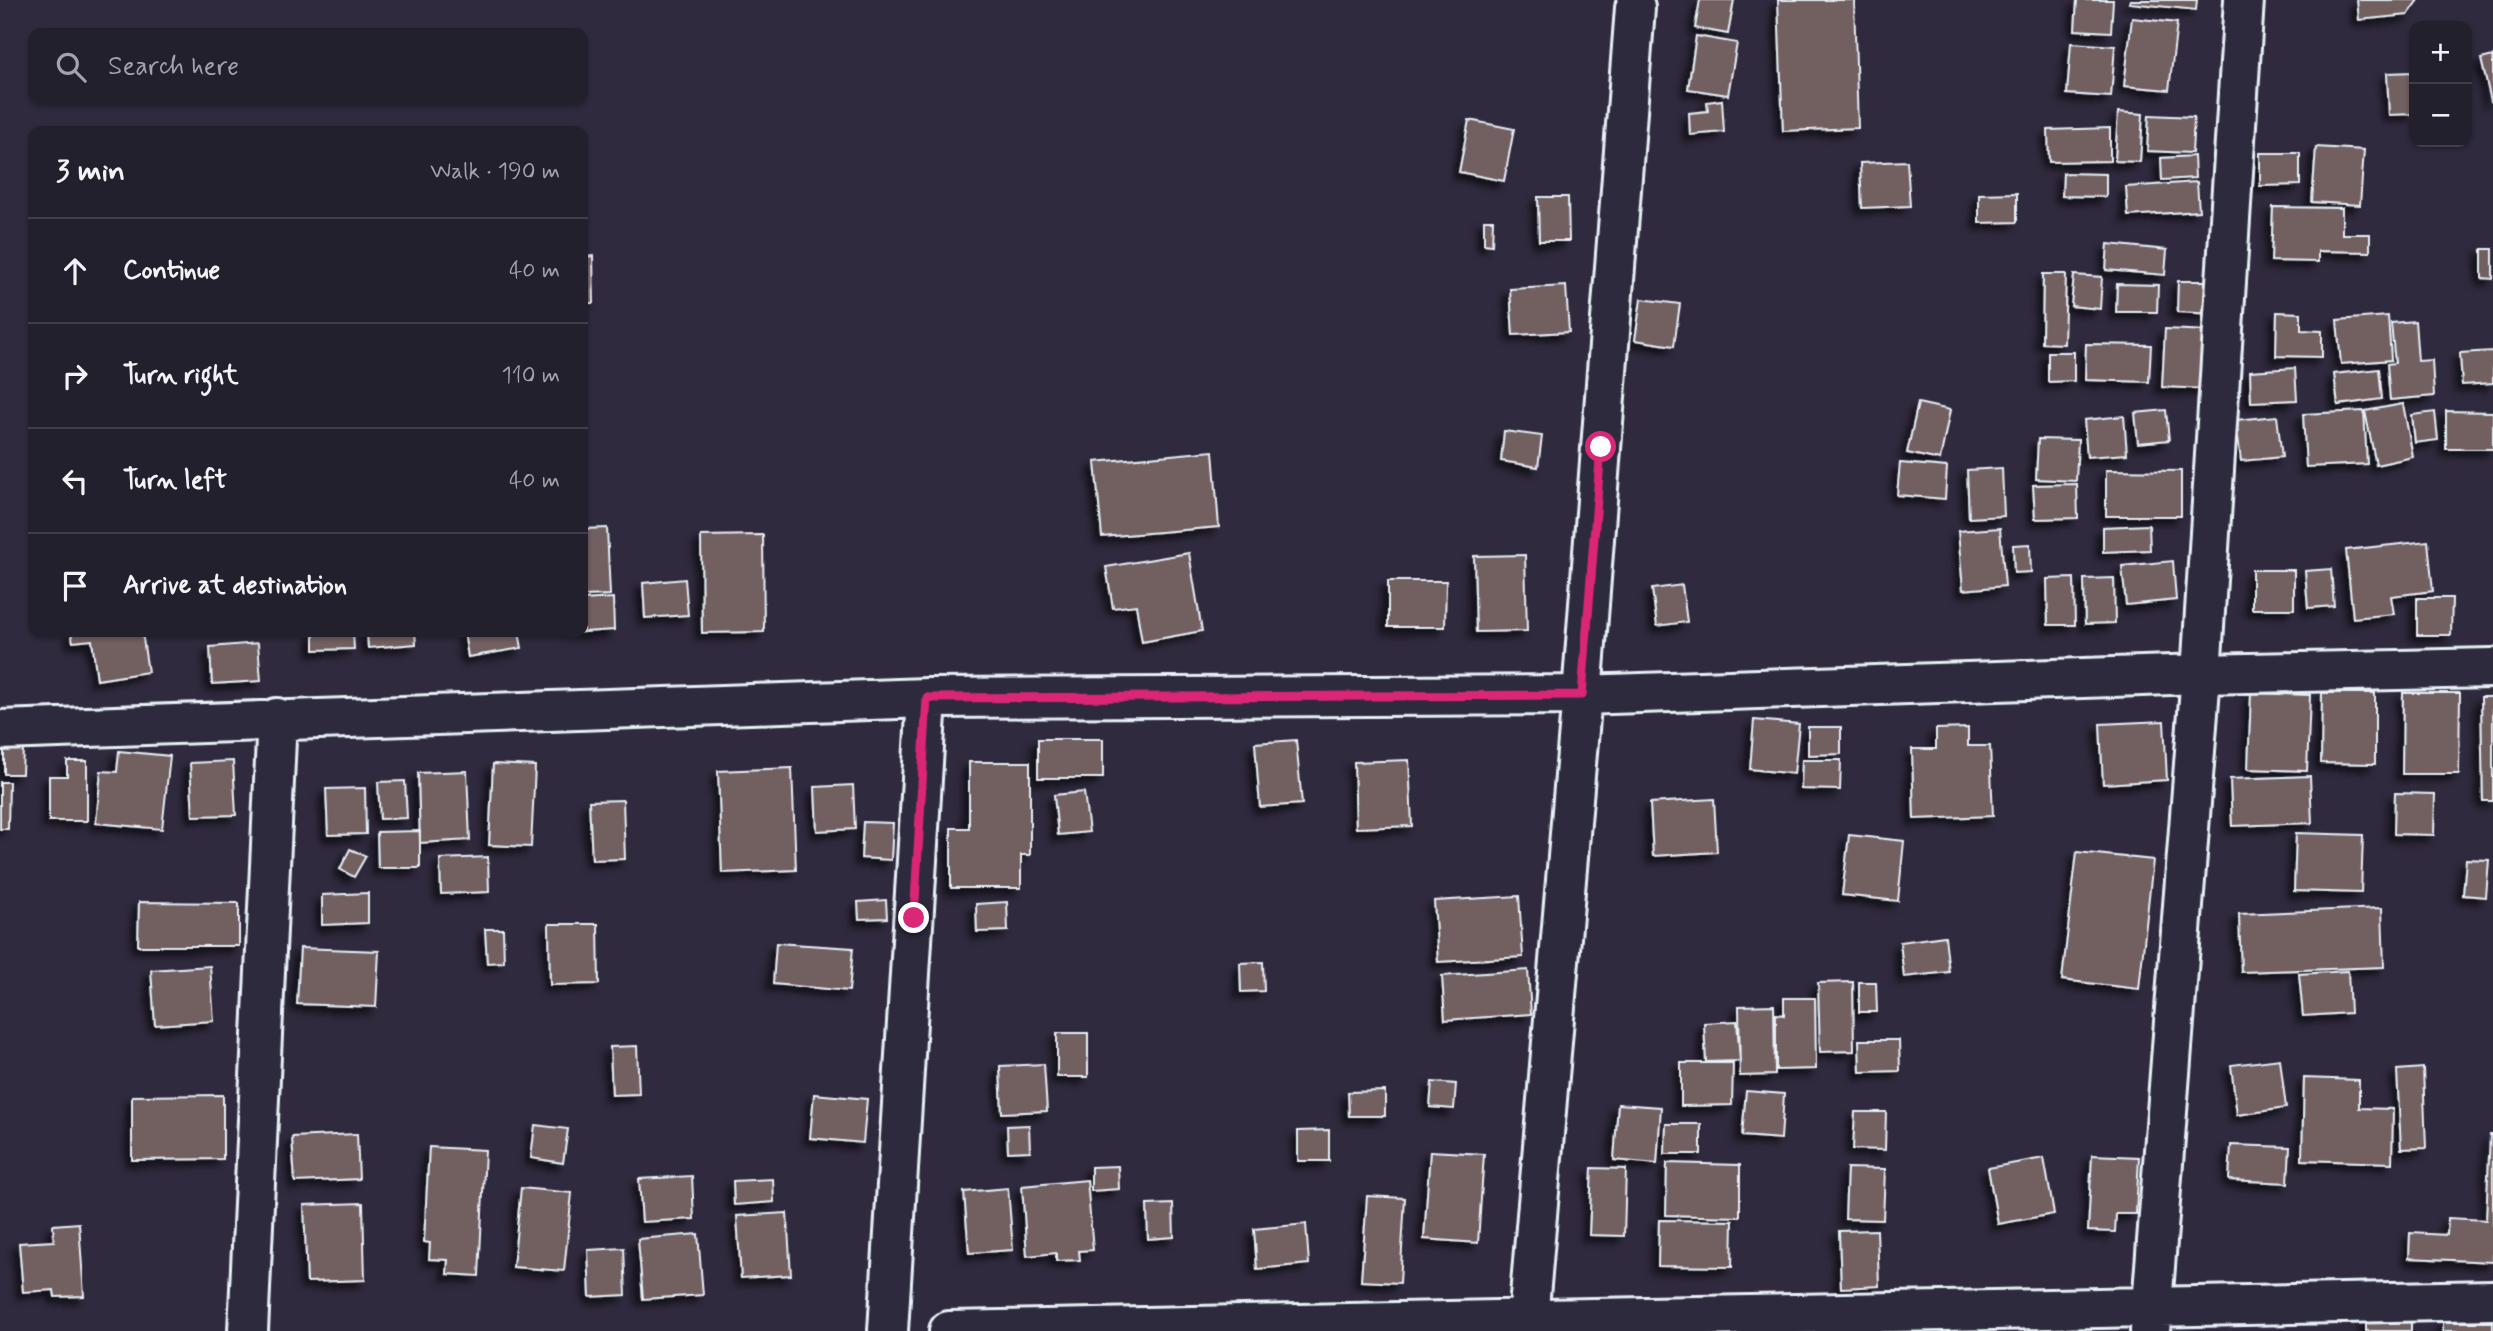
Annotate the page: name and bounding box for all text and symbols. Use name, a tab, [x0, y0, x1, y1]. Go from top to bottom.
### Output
map controls	[2409, 21, 2472, 147]
button: +	[2409, 21, 2472, 84]
search box	[28, 28, 588, 105]
icon: search	[52, 48, 90, 86]
text: Search here	[108, 50, 239, 84]
button: −	[2409, 84, 2472, 147]
text: 3 min	[56, 152, 125, 191]
text: Walk · 190 m	[430, 157, 560, 187]
icon: ahead	[56, 252, 94, 290]
text: Continue	[123, 254, 220, 288]
text: 40 m	[509, 256, 560, 286]
icon: right	[56, 357, 94, 395]
text: Turn right	[123, 359, 239, 393]
text: 110 m	[501, 361, 560, 391]
route start	[1585, 431, 1616, 462]
icon: left	[56, 462, 94, 500]
text: Turn left	[123, 464, 227, 498]
text: 40 m	[509, 466, 560, 496]
icon: arrive	[56, 567, 94, 605]
text: Arrive at destination	[123, 569, 347, 603]
route end	[898, 902, 929, 933]

